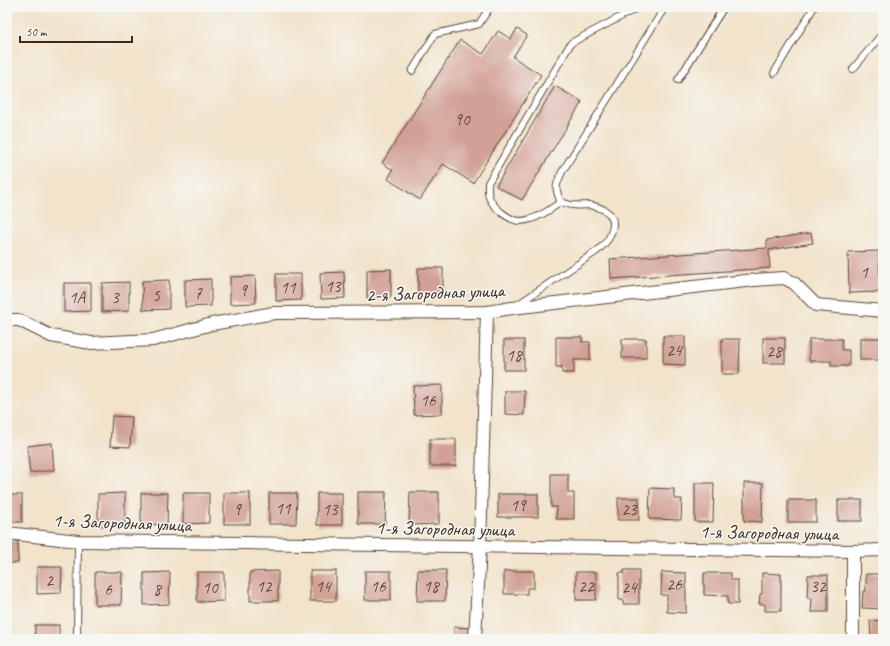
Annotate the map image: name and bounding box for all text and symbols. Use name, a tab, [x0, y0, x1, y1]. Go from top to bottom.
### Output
scale bar	[20, 18, 132, 44]
text: 50 m	[26, 24, 48, 40]
house number: 90	[454, 109, 471, 130]
house number: 1	[860, 262, 869, 283]
house number: 13	[325, 276, 342, 297]
house number: 11	[280, 277, 297, 298]
street label: 2-я Загородная улица	[365, 279, 507, 307]
house number: 9	[239, 280, 248, 301]
house number: 7	[194, 283, 203, 304]
house number: 5	[152, 285, 161, 306]
house number: 1А	[69, 287, 87, 308]
house number: 3	[111, 287, 120, 308]
house number: 24	[666, 340, 684, 361]
house number: 28	[766, 341, 784, 362]
house number: 18	[506, 345, 524, 366]
house number: 16	[420, 390, 437, 411]
house number: 19	[510, 495, 527, 516]
house number: 11	[275, 498, 292, 519]
house number: 9	[233, 499, 242, 520]
house number: 13	[322, 499, 339, 520]
house number: 23	[621, 499, 638, 520]
street label: 1-я Загородная улица	[52, 509, 194, 537]
street label: 1-я Загородная улица	[375, 516, 517, 542]
street label: 1-я Загородная улица	[699, 520, 841, 546]
house number: 2	[45, 570, 54, 591]
house number: 26	[666, 574, 683, 595]
house number: 12	[256, 576, 273, 597]
house number: 14	[315, 576, 333, 597]
house number: 16	[370, 576, 387, 597]
house number: 18	[423, 576, 441, 597]
house number: 22	[578, 576, 595, 597]
house number: 32	[810, 576, 827, 597]
house number: 10	[202, 577, 219, 598]
house number: 24	[621, 577, 639, 598]
house number: 6	[104, 579, 113, 600]
house number: 8	[153, 579, 163, 600]

